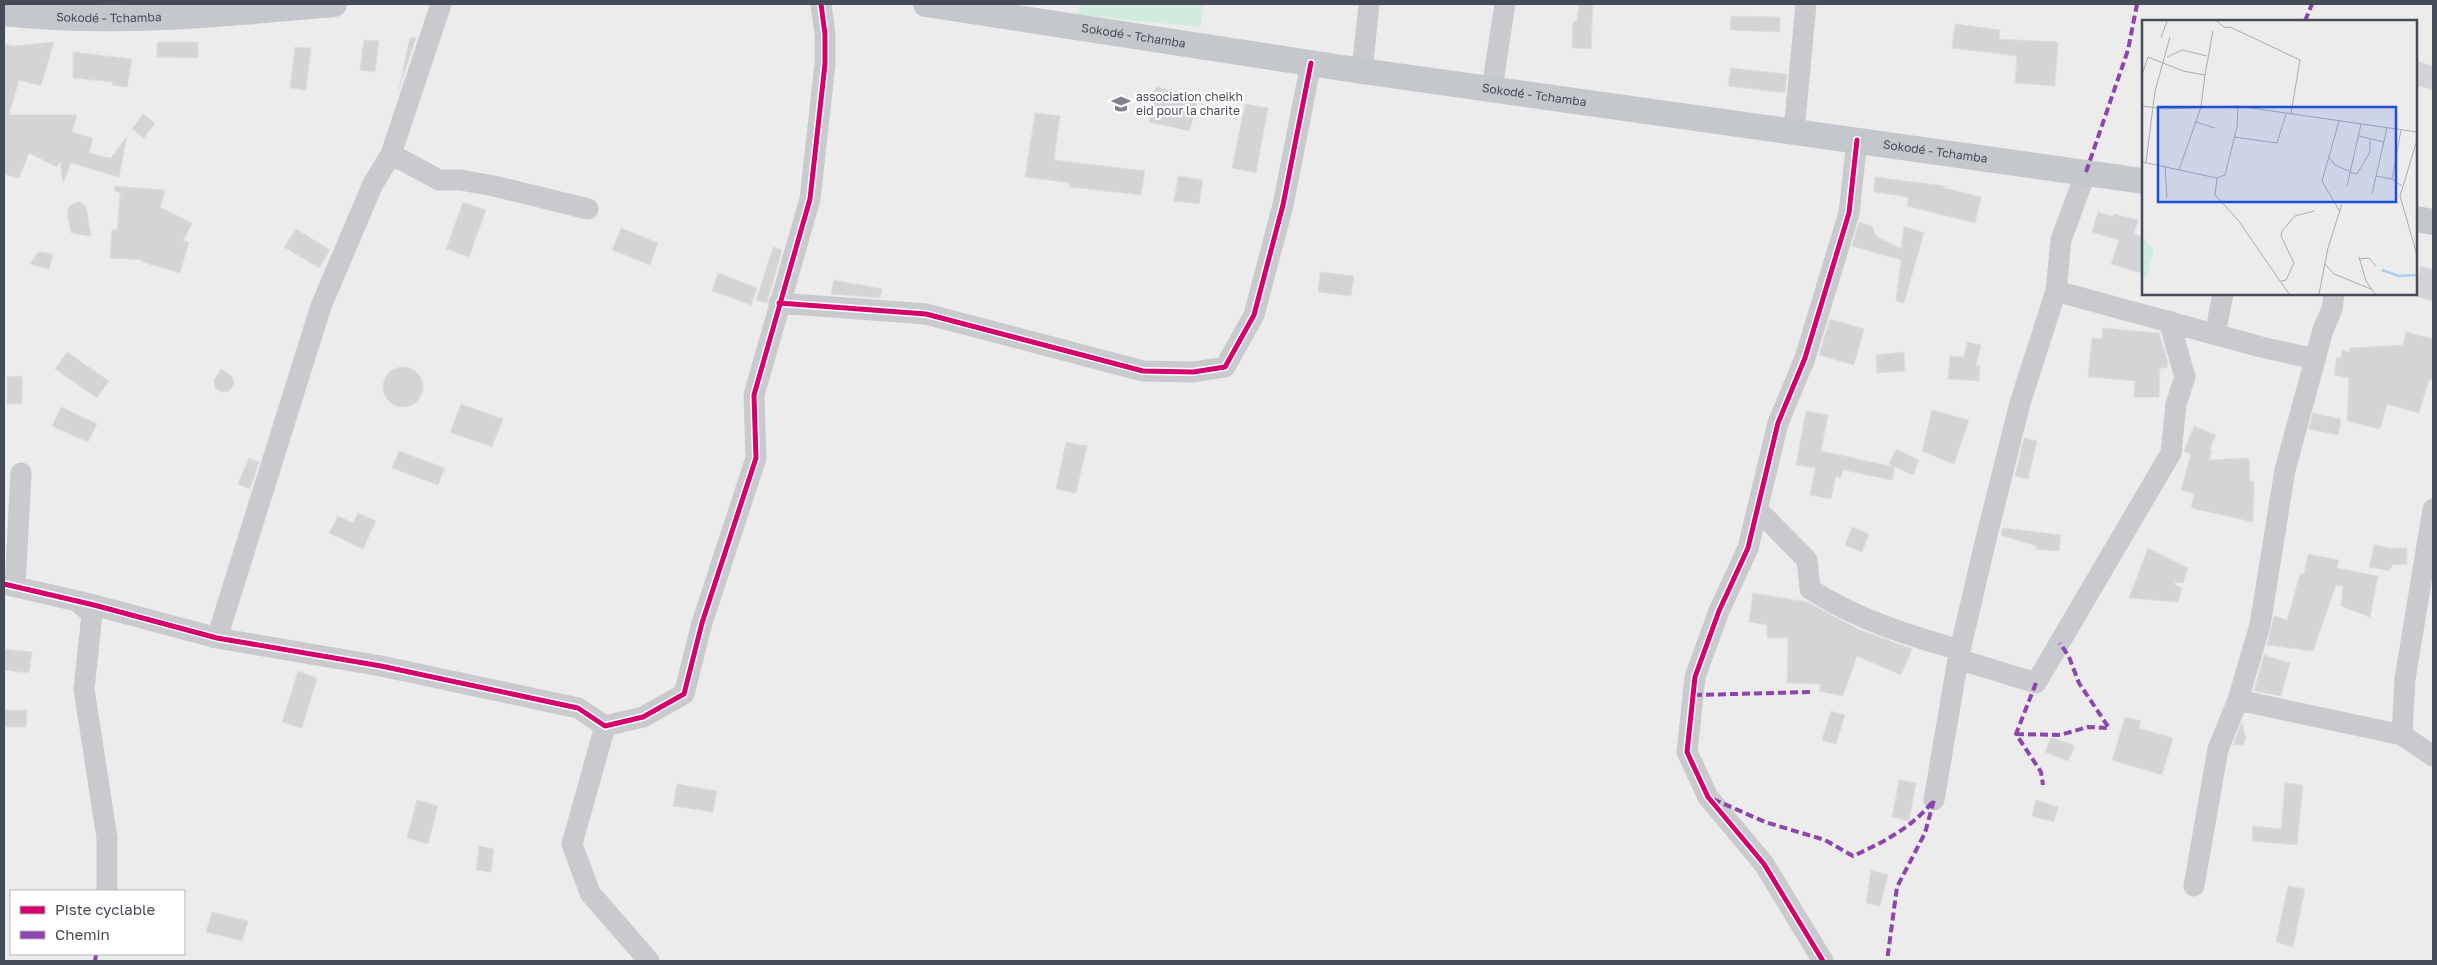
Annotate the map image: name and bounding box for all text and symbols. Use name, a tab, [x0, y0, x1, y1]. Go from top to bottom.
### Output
street label: Sokodé - Tchamba	[56, 9, 162, 25]
street label: Sokodé - Tchamba	[1080, 20, 1187, 51]
inset map	[2142, 20, 2417, 295]
street label: Sokodé - Tchamba	[1481, 80, 1588, 110]
place label: association cheikh eid pour la charite	[1136, 89, 1243, 118]
school or university icon: association cheikh eid pour la charite	[1110, 93, 1132, 115]
street label: Sokodé - Tchamba	[1882, 136, 1989, 166]
legend	[10, 890, 185, 955]
text: Piste cyclable	[55, 900, 156, 918]
text: Chemin	[55, 925, 110, 943]

